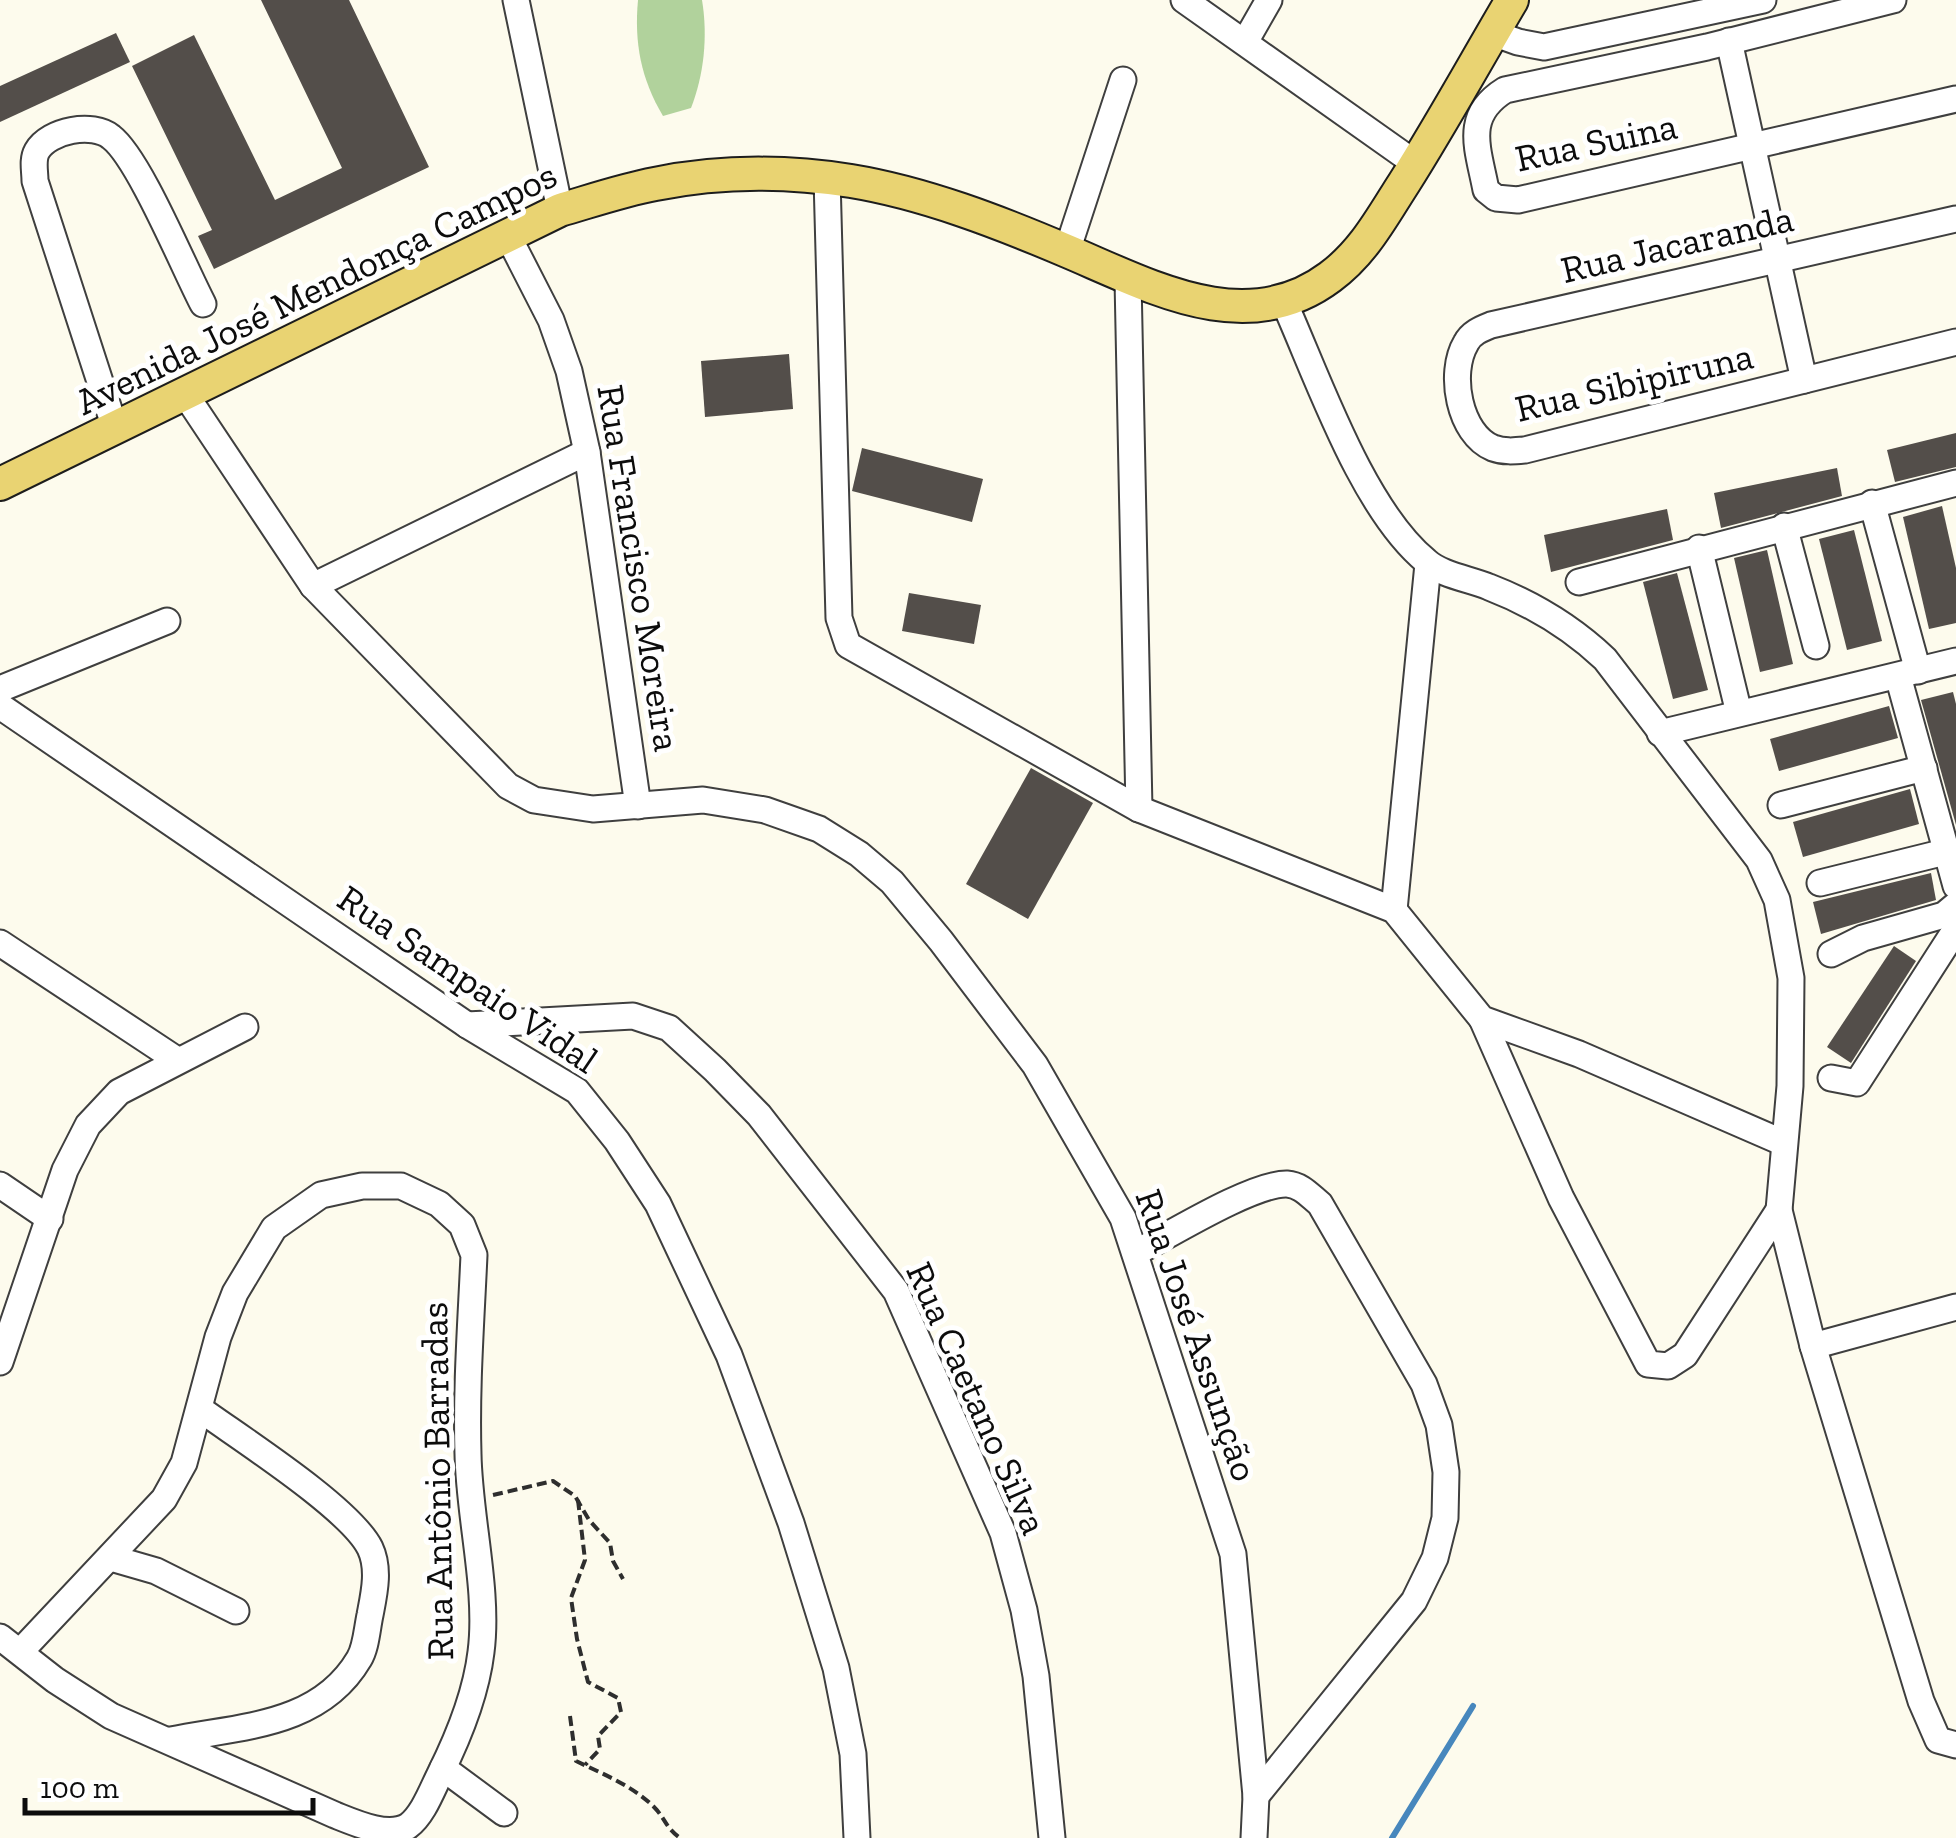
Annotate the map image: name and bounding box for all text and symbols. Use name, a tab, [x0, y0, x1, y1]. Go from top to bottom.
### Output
street label: Rua Suina	[1511, 102, 1681, 182]
street label: Avenida José Mendonça Campos	[68, 151, 564, 425]
street label: Rua Jacaranda	[1556, 195, 1798, 293]
street label: Rua Sibipiruna	[1511, 332, 1757, 432]
street label: Rua Francisco Moreira	[587, 381, 691, 755]
street label: Rua Sampaio Vidal	[329, 875, 607, 1083]
street label: Rua José Assunção	[1126, 1183, 1268, 1487]
street label: Rua Caetano Silva	[896, 1255, 1058, 1541]
street label: Rua Antônio Barradas	[411, 1301, 463, 1661]
scale bar	[25, 1753, 312, 1815]
text: 100 m	[40, 1770, 119, 1806]

